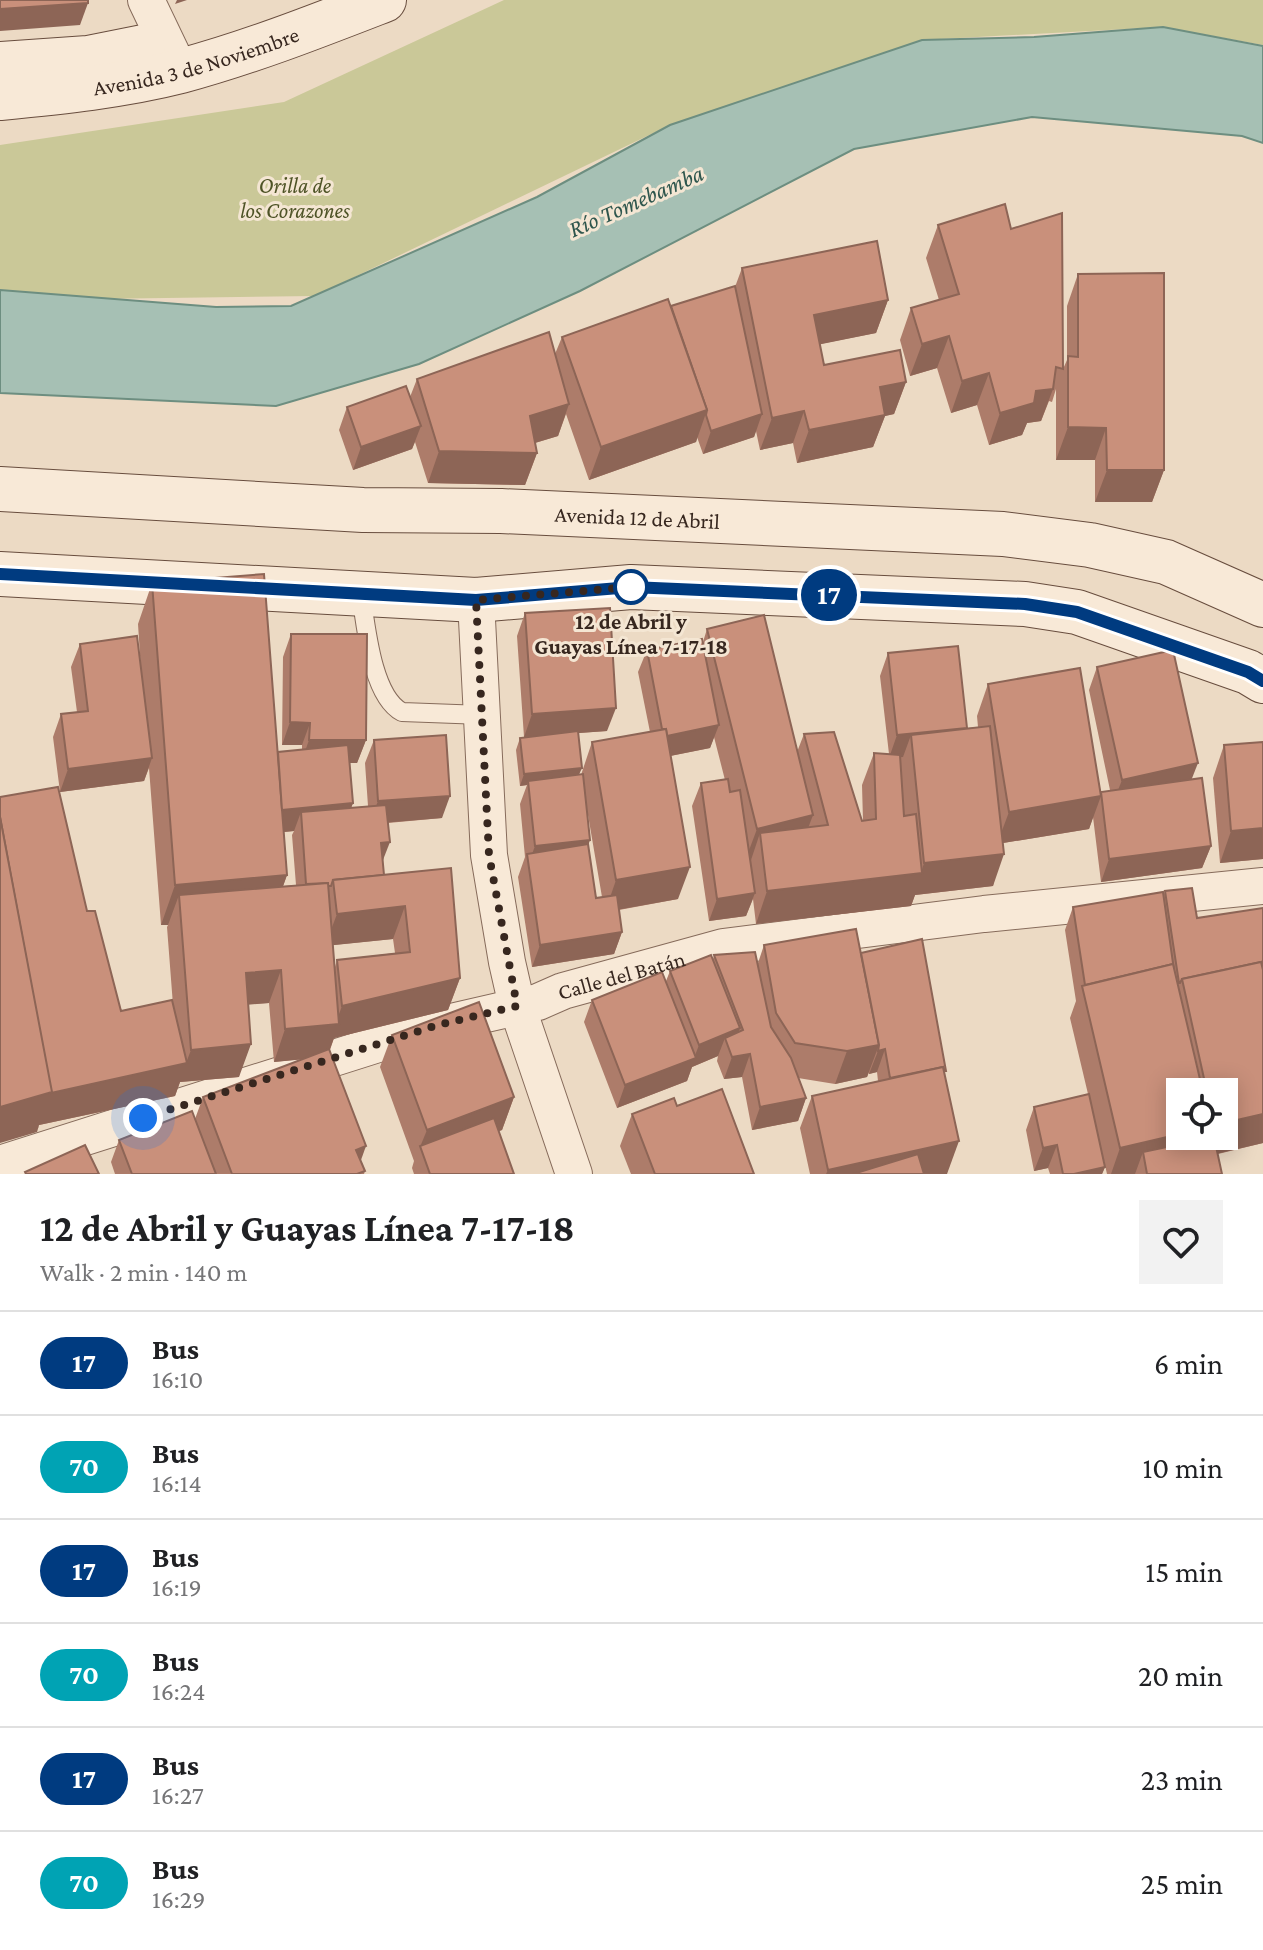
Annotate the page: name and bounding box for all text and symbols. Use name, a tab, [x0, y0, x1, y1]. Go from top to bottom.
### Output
street label: Avenida 3 de Noviembre	[92, 22, 302, 100]
water label: Río Tomebamba	[564, 159, 707, 242]
park label: Orilla de los Corazones	[240, 173, 350, 223]
street label: Avenida 12 de Abril	[554, 501, 721, 534]
line badge: 17	[793, 569, 865, 621]
marker: 12 de Abril y Guayas Línea 7-17-18	[614, 570, 648, 604]
text: 17	[817, 579, 841, 610]
place label: 12 de Abril y Guayas Línea 7-17-18	[534, 609, 728, 659]
street label: Calle del Batán	[555, 946, 688, 1005]
map controls	[1166, 1078, 1238, 1150]
button: locate	[1166, 1078, 1238, 1150]
your location	[123, 1098, 163, 1138]
button: heart	[1139, 1200, 1223, 1284]
text: 12 de Abril y Guayas Línea 7-17-18	[40, 1207, 575, 1249]
text: Walk · 2 min · 140 m	[40, 1258, 247, 1287]
text: Bus	[152, 1332, 199, 1365]
text: 17	[72, 1347, 96, 1378]
text: 6 min	[1154, 1347, 1223, 1380]
text: 16:10	[152, 1365, 203, 1394]
text: Bus	[152, 1436, 199, 1469]
text: 70	[69, 1451, 99, 1482]
text: 10 min	[1142, 1451, 1223, 1484]
text: 16:14	[152, 1469, 202, 1498]
text: Bus	[152, 1540, 199, 1573]
text: 17	[72, 1555, 96, 1586]
text: 15 min	[1145, 1555, 1223, 1588]
text: 16:19	[152, 1573, 202, 1602]
text: Bus	[152, 1644, 199, 1677]
text: 70	[69, 1659, 99, 1690]
text: 20 min	[1138, 1659, 1223, 1692]
text: 16:24	[152, 1677, 205, 1706]
text: Bus	[152, 1748, 199, 1781]
text: 17	[72, 1763, 96, 1794]
text: 23 min	[1141, 1763, 1223, 1796]
text: 16:27	[152, 1781, 204, 1810]
text: Bus	[152, 1852, 199, 1885]
text: 70	[69, 1867, 99, 1898]
text: 25 min	[1141, 1867, 1223, 1900]
text: 16:29	[152, 1885, 205, 1914]

